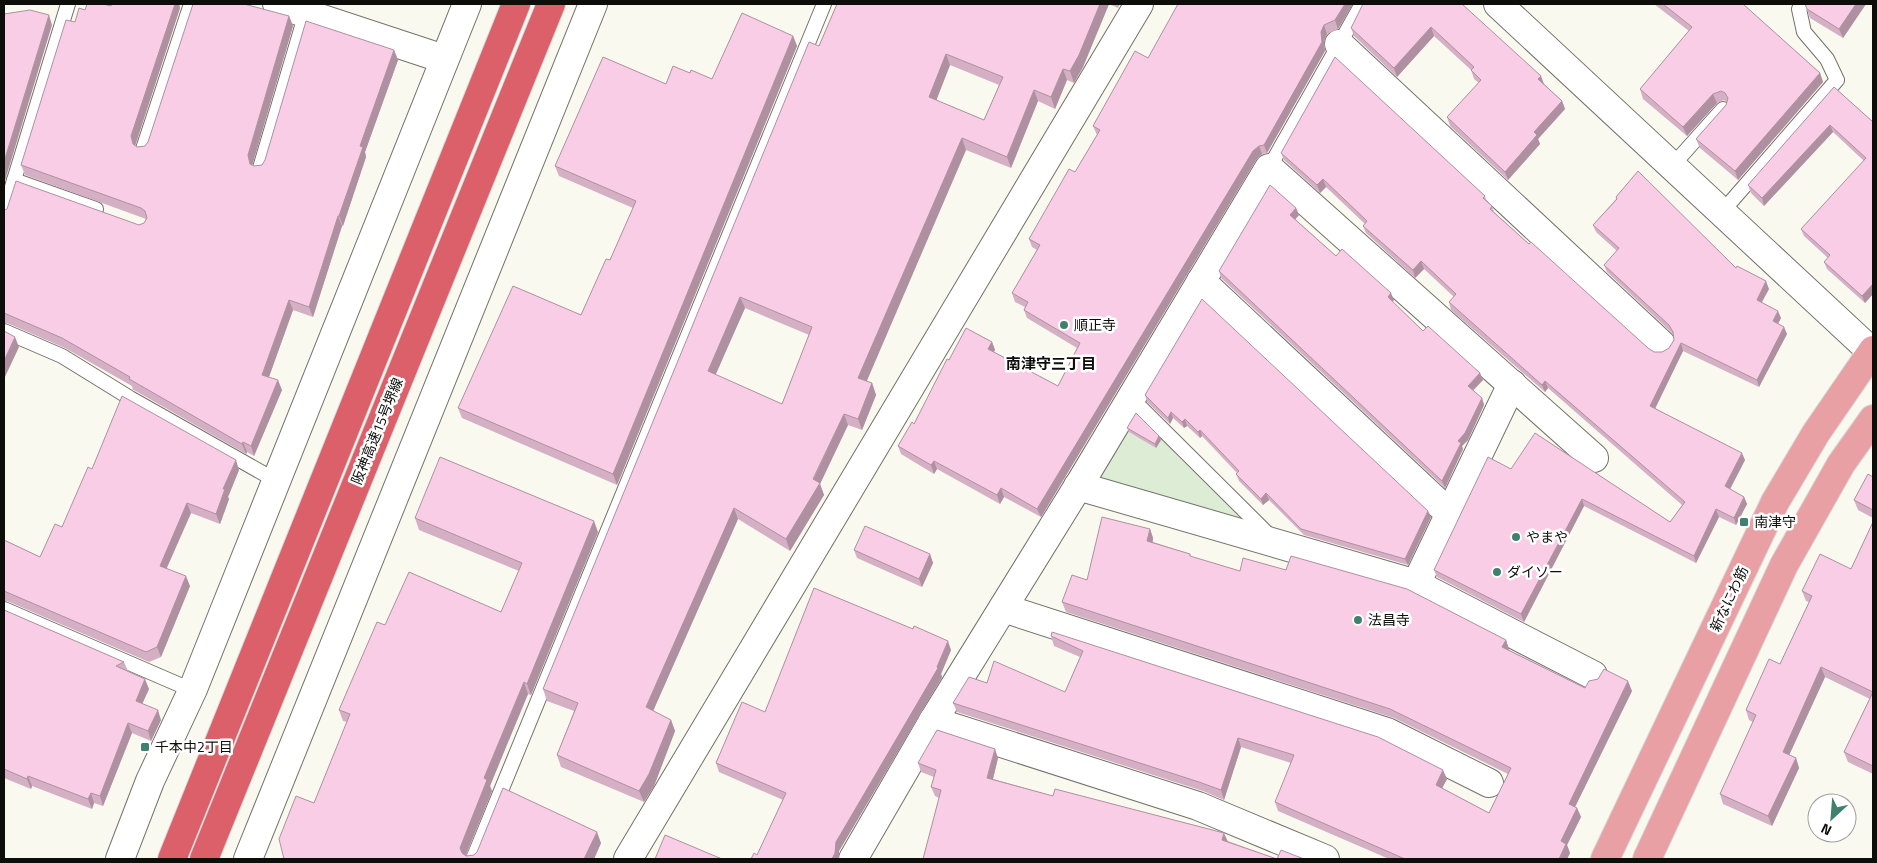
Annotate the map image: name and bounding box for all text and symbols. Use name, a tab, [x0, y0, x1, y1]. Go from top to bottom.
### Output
place label: 順正寺	[1074, 314, 1116, 335]
marker: 順正寺	[1058, 319, 1070, 331]
district label: 南津守三丁目	[1006, 352, 1096, 375]
street label: 阪神高速15号堺線	[346, 374, 408, 487]
place label: 南津守	[1754, 511, 1796, 532]
marker: 南津守	[1738, 516, 1750, 528]
place label: やまや	[1526, 526, 1568, 547]
marker: やまや	[1510, 531, 1522, 543]
place label: ダイソー	[1507, 561, 1563, 582]
street label: 新なにわ筋	[1704, 563, 1753, 635]
marker: ダイソー	[1491, 566, 1503, 578]
place label: 法昌寺	[1368, 609, 1410, 630]
marker: 法昌寺	[1352, 614, 1364, 626]
place label: 千本中2丁目	[155, 736, 233, 757]
marker: 千本中2丁目	[139, 741, 151, 753]
north arrow	[1807, 793, 1857, 843]
text: N	[1817, 819, 1835, 842]

